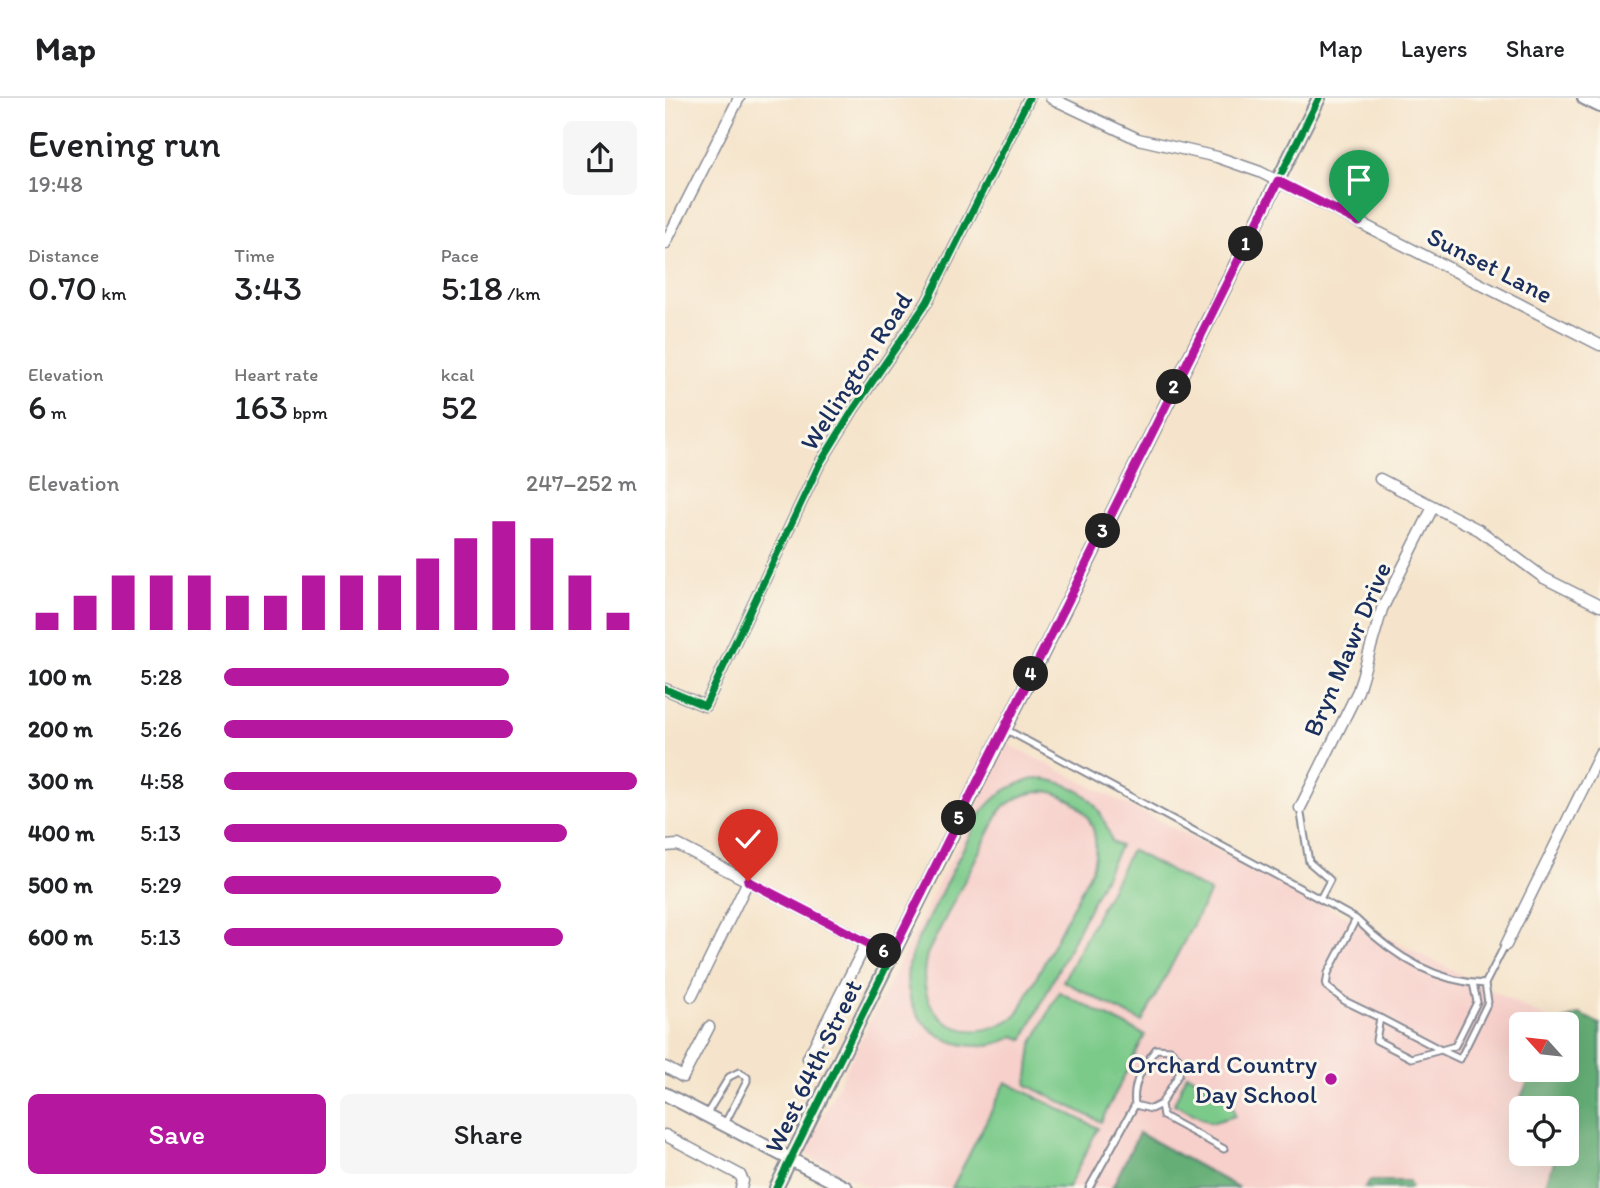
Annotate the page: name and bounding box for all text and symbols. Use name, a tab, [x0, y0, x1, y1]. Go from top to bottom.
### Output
text: Map	[35, 29, 96, 68]
text: Map	[1319, 34, 1363, 63]
text: Layers	[1401, 34, 1468, 63]
text: Share	[1506, 34, 1565, 63]
text: Evening run	[28, 121, 221, 167]
button: share	[563, 121, 637, 195]
pin	[1329, 150, 1389, 222]
icon: arrive	[1340, 161, 1378, 199]
text: 19:48	[28, 170, 83, 198]
street label: Sunset Lane	[1422, 220, 1558, 310]
pin: 1	[1229, 226, 1263, 262]
text: 1	[1241, 232, 1250, 255]
text: Distance	[28, 244, 99, 267]
text: Time	[234, 244, 275, 267]
text: Pace	[441, 244, 479, 267]
text: 0.70	[28, 267, 97, 309]
text: 3:43	[234, 267, 302, 309]
text: 5:18	[441, 267, 503, 309]
text: km	[97, 282, 127, 305]
text: /km	[503, 282, 540, 305]
street label: Wellington Road	[793, 285, 920, 456]
text: Elevation	[28, 363, 104, 386]
text: Heart rate	[234, 363, 318, 386]
text: kcal	[441, 363, 474, 386]
pin: 2	[1156, 370, 1191, 404]
text: 2	[1169, 375, 1179, 398]
text: 6	[28, 386, 47, 428]
text: 163	[234, 386, 288, 428]
text: 52	[441, 386, 477, 428]
text: m	[47, 401, 67, 424]
text: bpm	[288, 401, 328, 424]
text: Elevation	[28, 469, 119, 497]
text: 247–252 m	[526, 469, 637, 497]
pin: 3	[1085, 514, 1121, 548]
text: 3	[1097, 519, 1108, 542]
street label: Bryn Mawr Drive	[1296, 557, 1398, 741]
pin: 4	[1013, 656, 1049, 692]
text: 4	[1025, 662, 1036, 685]
text: 100 m	[28, 663, 92, 691]
text: 5:28	[140, 663, 182, 691]
text: 200 m	[28, 715, 93, 743]
text: 5:26	[140, 715, 182, 743]
text: 300 m	[28, 767, 93, 795]
text: 4:58	[140, 767, 184, 795]
pin: 5	[941, 800, 977, 836]
text: 5	[954, 806, 963, 829]
pin	[718, 809, 778, 881]
text: 400 m	[28, 819, 95, 847]
text: 5:13	[140, 819, 181, 847]
icon: check	[729, 820, 767, 858]
text: 500 m	[28, 871, 93, 899]
text: 5:29	[140, 871, 182, 899]
text: 600 m	[28, 923, 93, 951]
text: 5:13	[140, 923, 181, 951]
pin: 6	[867, 934, 901, 968]
text: 6	[878, 939, 889, 962]
street label: West 64th Street	[757, 974, 869, 1158]
north arrow	[1509, 1012, 1579, 1082]
map controls	[1509, 1012, 1579, 1166]
place label: Orchard Country Day School	[1128, 1048, 1317, 1110]
marker: Orchard Country Day School	[1323, 1071, 1339, 1087]
button: Save	[28, 1094, 326, 1174]
button: Share	[340, 1094, 637, 1174]
button: locate	[1509, 1096, 1579, 1166]

